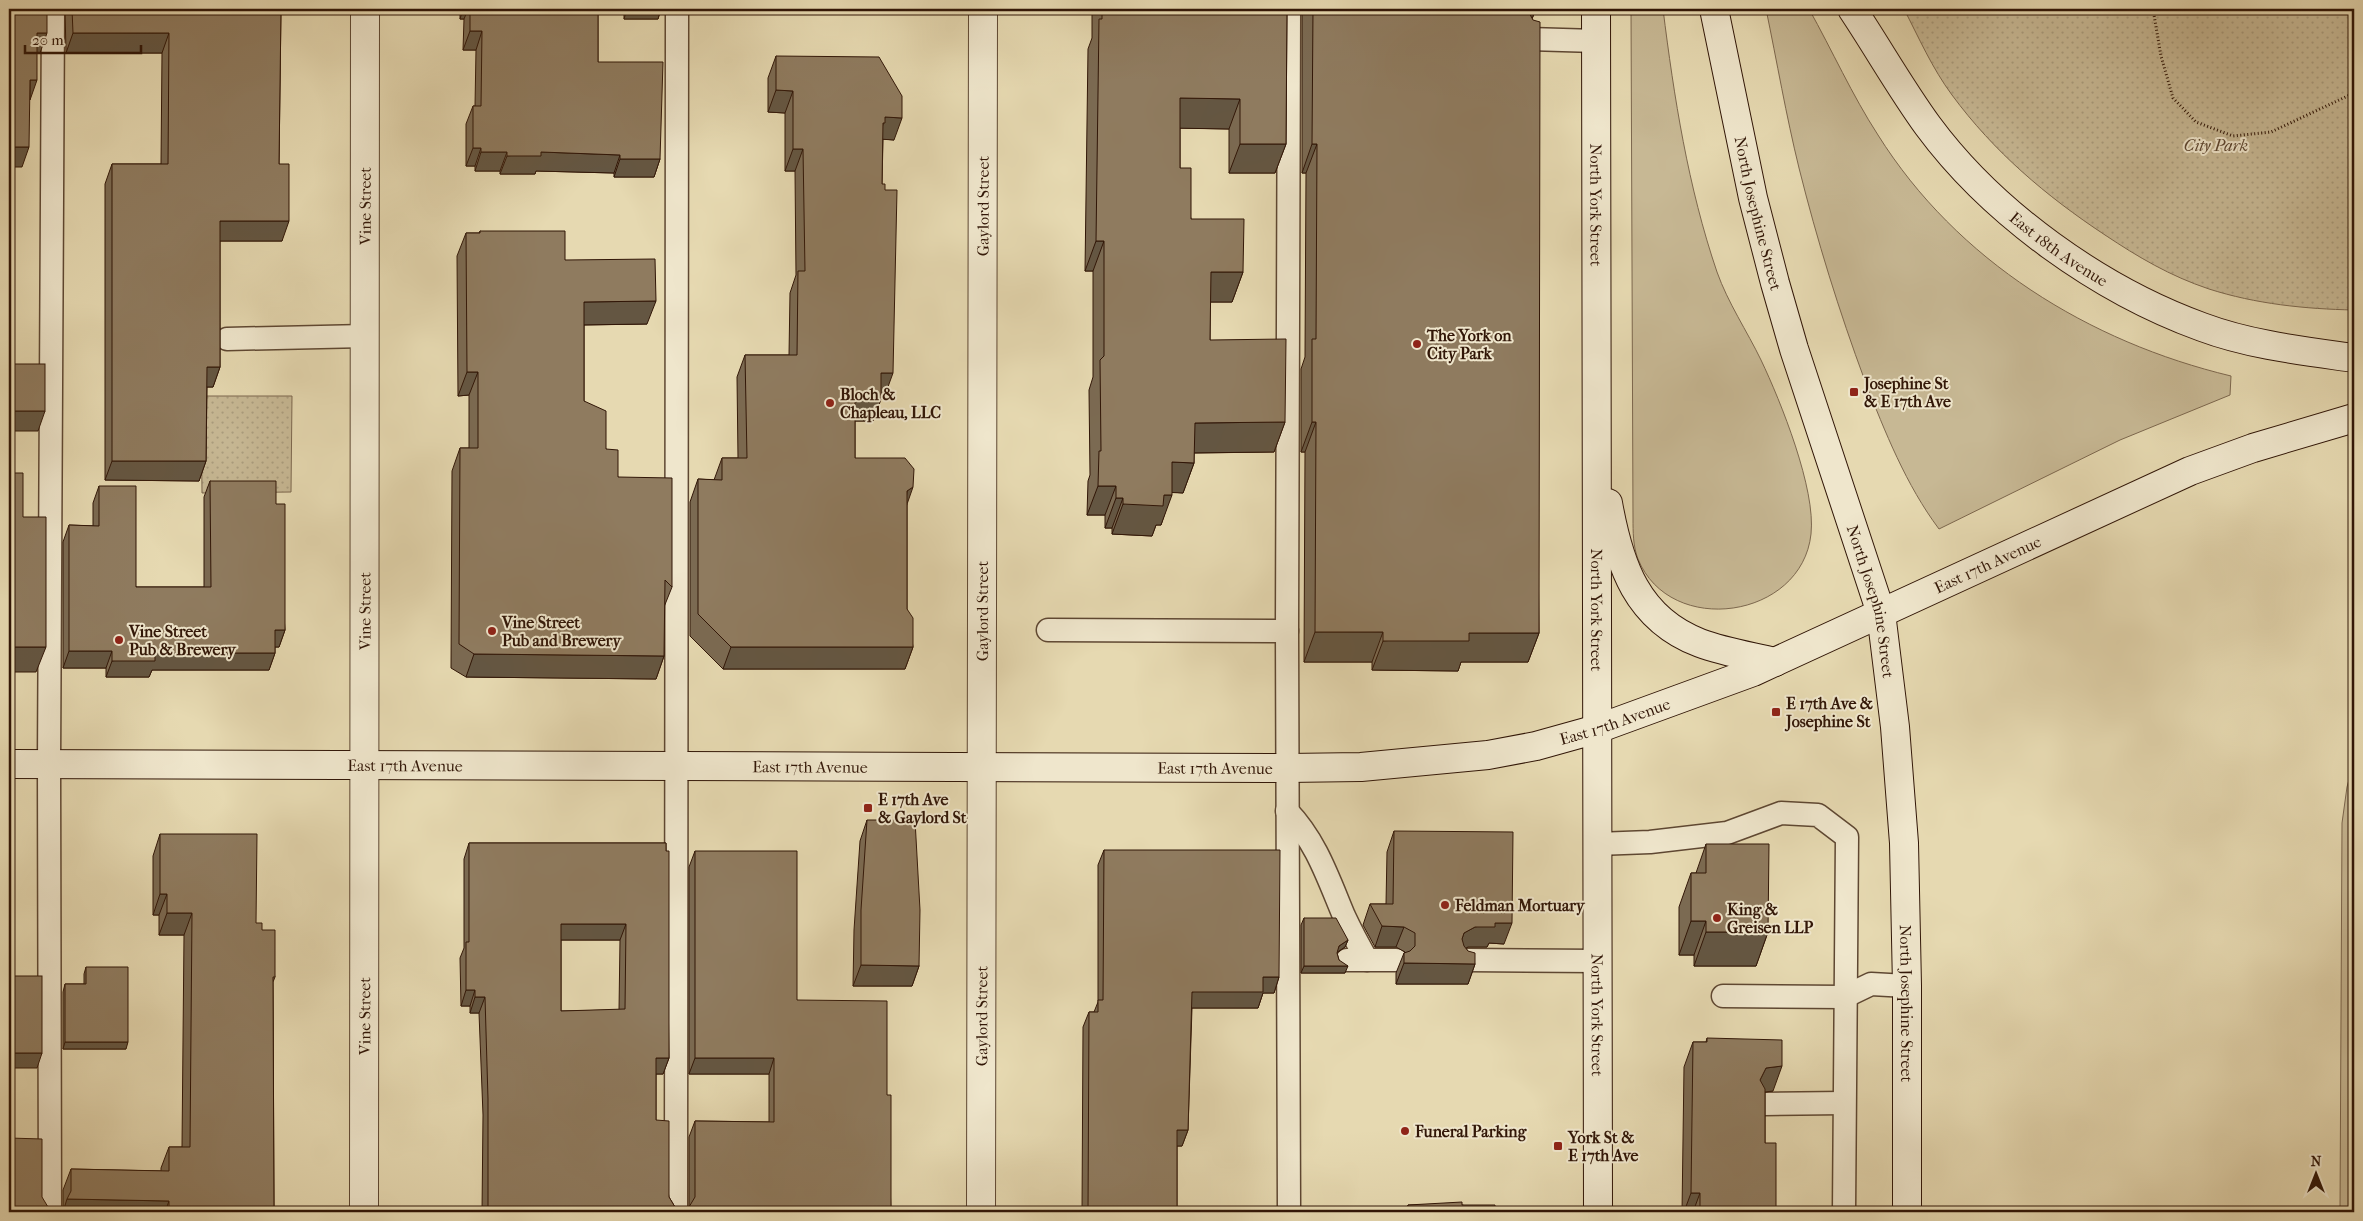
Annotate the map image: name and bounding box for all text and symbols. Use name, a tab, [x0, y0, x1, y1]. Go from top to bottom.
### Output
scale bar	[25, 22, 141, 54]
text: 20 m	[32, 31, 64, 49]
street label: North Josephine Street	[1731, 135, 1786, 293]
park label: City Park	[2184, 136, 2248, 155]
street label: North York Street	[1587, 143, 1606, 267]
street label: Gaylord Street	[973, 156, 992, 256]
street label: Vine Street	[355, 167, 374, 246]
street label: East 18th Avenue	[2006, 208, 2111, 290]
place label: The York on City Park	[1426, 326, 1512, 364]
marker: The York on City Park	[1411, 338, 1423, 350]
place label: Josephine St & E 17th Ave	[1862, 374, 1951, 411]
place label: Bloch & Chapleau, LLC	[840, 385, 941, 423]
marker: Josephine St & E 17th Ave	[1848, 386, 1860, 398]
marker: Bloch & Chapleau, LLC	[824, 397, 836, 409]
street label: North Josephine Street	[1843, 522, 1898, 679]
street label: East 17th Avenue	[1931, 531, 2044, 597]
street label: North York Street	[1587, 548, 1607, 672]
street label: Gaylord Street	[972, 561, 992, 661]
street label: Vine Street	[355, 572, 374, 651]
place label: Vine Street Pub and Brewery	[501, 613, 622, 651]
place label: Vine Street Pub & Brewery	[128, 622, 237, 660]
marker: Vine Street Pub and Brewery	[486, 625, 498, 637]
marker: Vine Street Pub & Brewery	[113, 634, 125, 646]
street label: East 17th Avenue	[1557, 694, 1673, 748]
place label: E 17th Ave & Josephine St	[1784, 694, 1873, 732]
marker: E 17th Ave & Josephine St	[1770, 706, 1782, 718]
street label: East 17th Avenue	[347, 756, 463, 775]
street label: East 17th Avenue	[752, 757, 868, 776]
street label: East 17th Avenue	[1157, 758, 1273, 777]
place label: E 17th Ave & Gaylord St	[878, 790, 967, 828]
marker: E 17th Ave & Gaylord St	[862, 802, 874, 814]
place label: Feldman Mortuary	[1454, 896, 1586, 916]
marker: Feldman Mortuary	[1439, 899, 1451, 911]
place label: King & Greisen LLP	[1727, 900, 1813, 937]
marker: King & Greisen LLP	[1711, 912, 1723, 924]
street label: North Josephine Street	[1896, 924, 1917, 1082]
street label: North York Street	[1588, 953, 1607, 1077]
street label: Gaylord Street	[972, 966, 991, 1066]
street label: Vine Street	[355, 977, 374, 1056]
place label: Funeral Parking	[1414, 1122, 1527, 1142]
marker: Funeral Parking	[1399, 1125, 1411, 1137]
place label: York St & E 17th Ave	[1567, 1128, 1638, 1165]
marker: York St & E 17th Ave	[1552, 1140, 1564, 1152]
north arrow	[2290, 1148, 2340, 1198]
text: N	[2311, 1153, 2322, 1170]

